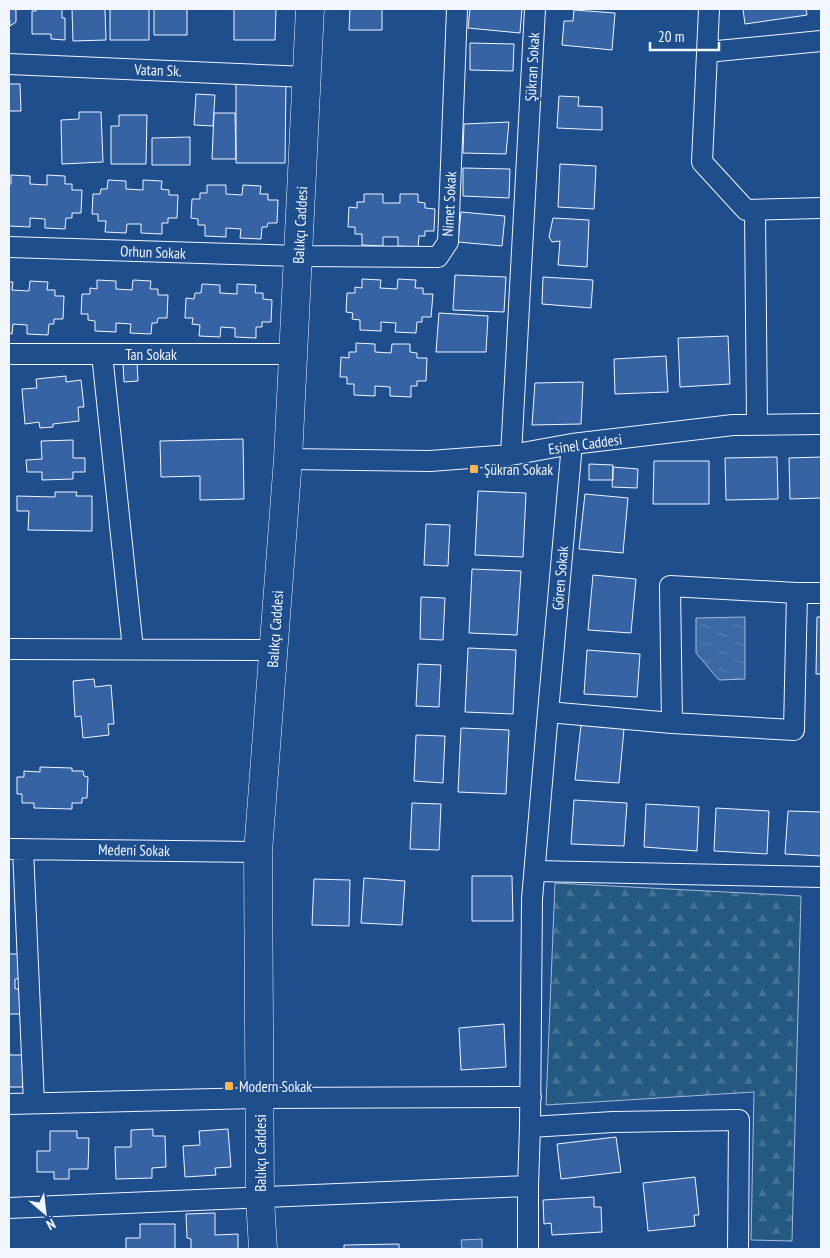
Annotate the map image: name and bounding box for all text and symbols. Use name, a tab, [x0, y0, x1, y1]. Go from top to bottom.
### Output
scale bar	[650, 20, 719, 52]
text: 20 m	[658, 27, 684, 46]
street label: Şükran Sokak	[521, 32, 543, 102]
street label: Vatan Sk.	[133, 60, 182, 80]
street label: Nimet Sokak	[438, 171, 460, 237]
street label: Balıkçı Caddesi	[288, 186, 312, 264]
street label: Orhun Sokak	[120, 241, 186, 263]
street label: Tan Sokak	[125, 345, 177, 364]
street label: Esinel Caddesi	[547, 429, 623, 459]
place label: Şükran Sokak	[484, 460, 553, 479]
marker: Şükran Sokak	[468, 463, 480, 475]
street label: Gören Sokak	[548, 545, 572, 611]
street label: Balıkçı Caddesi	[263, 590, 287, 668]
street label: Medeni Sokak	[98, 840, 170, 860]
place label: Modern Sokak	[239, 1077, 312, 1096]
marker: Modern Sokak	[223, 1080, 235, 1092]
street label: Balıkçı Caddesi	[251, 1114, 270, 1192]
north arrow	[20, 1188, 70, 1238]
text: N	[44, 1215, 59, 1234]

